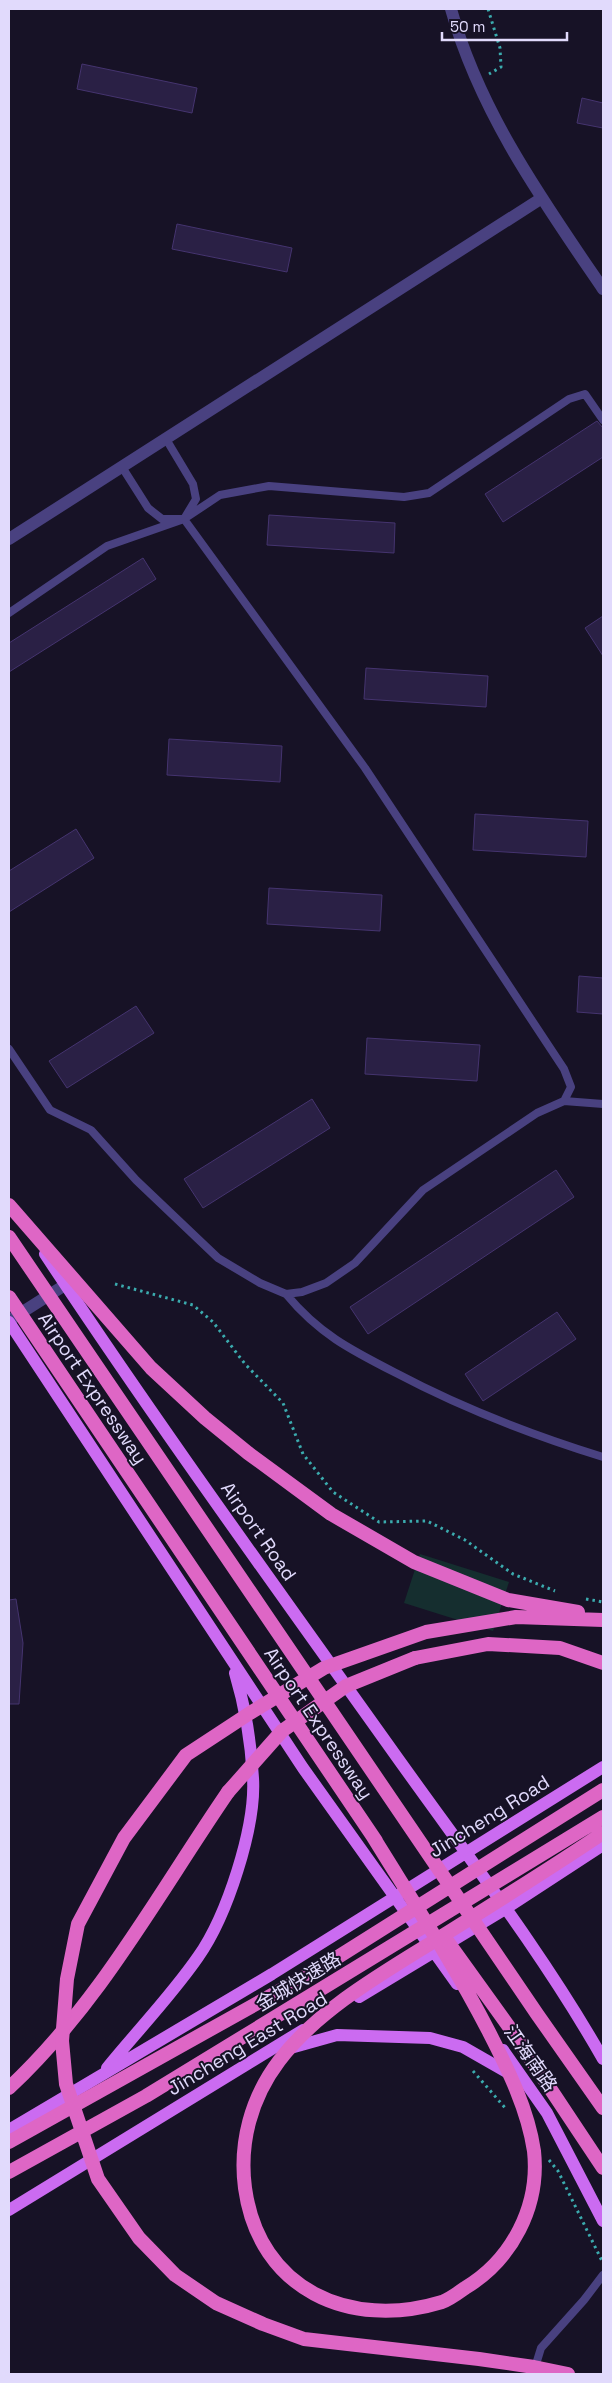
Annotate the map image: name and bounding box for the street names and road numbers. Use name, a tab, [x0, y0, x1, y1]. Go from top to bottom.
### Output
street label: Airport Expressway	[32, 1307, 153, 1469]
street label: Airport Road	[215, 1477, 302, 1586]
street label: Airport Expressway	[258, 1642, 379, 1804]
street label: Jincheng Road	[424, 1769, 554, 1863]
street label: 金城快速路	[251, 1946, 345, 2017]
street label: Jincheng East Road	[163, 1986, 332, 2101]
street label: 江海南路	[499, 2020, 563, 2097]

